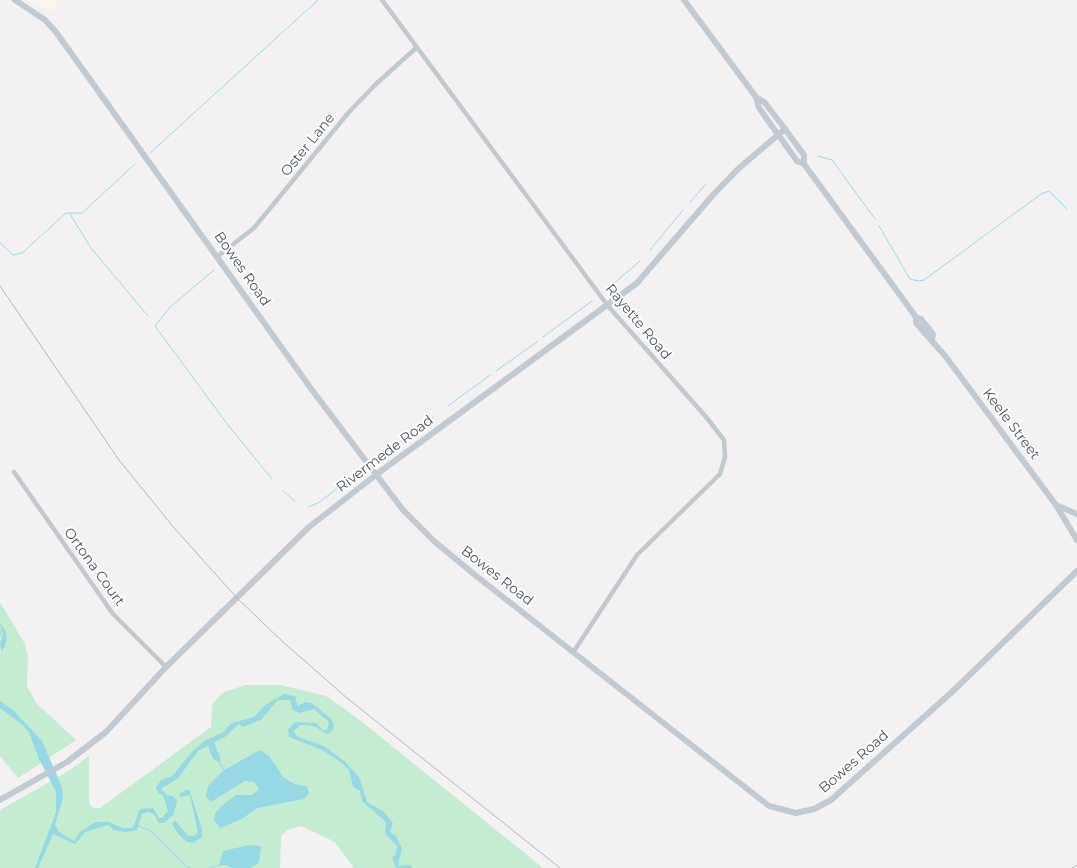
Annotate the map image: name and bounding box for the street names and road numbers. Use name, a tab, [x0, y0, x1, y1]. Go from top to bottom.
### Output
street label: Oster Lane	[278, 110, 338, 180]
street label: Bowes Road	[210, 229, 274, 309]
street label: Rayette Road	[602, 281, 674, 363]
street label: Keele Street	[979, 385, 1043, 463]
street label: Rivermede Road	[333, 412, 437, 496]
street label: Ortona Court	[60, 525, 128, 609]
street label: Bowes Road	[458, 543, 536, 609]
street label: Bowes Road	[816, 727, 892, 797]

